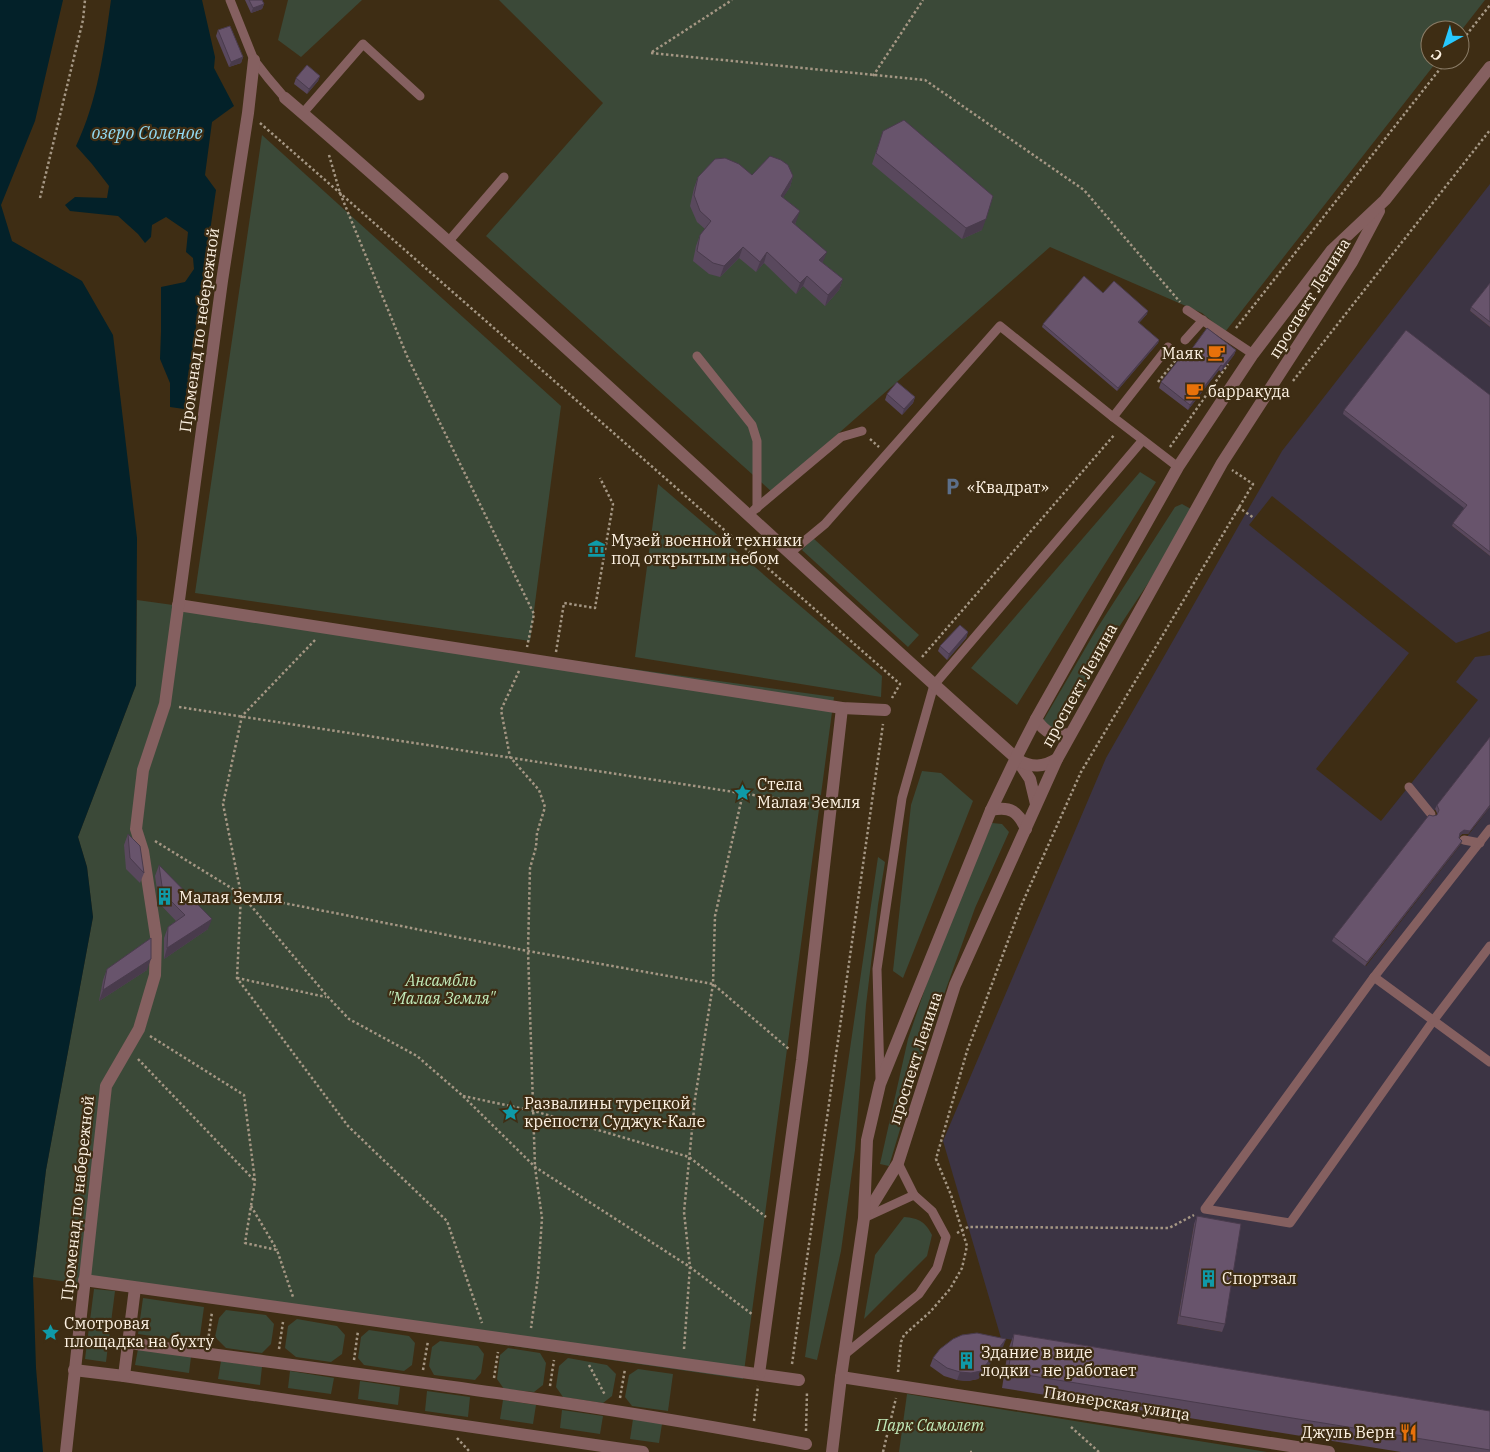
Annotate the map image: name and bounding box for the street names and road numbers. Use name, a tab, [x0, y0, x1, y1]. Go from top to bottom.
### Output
street label: Променад по небережной	[175, 226, 223, 434]
street label: проспект Ленина	[1264, 234, 1354, 362]
street label: проспект Ленина	[1037, 619, 1121, 750]
street label: проспект Ленина	[884, 989, 946, 1127]
street label: Променад по набережной	[56, 1094, 98, 1302]
street label: Пионерская улица	[1042, 1382, 1192, 1424]

